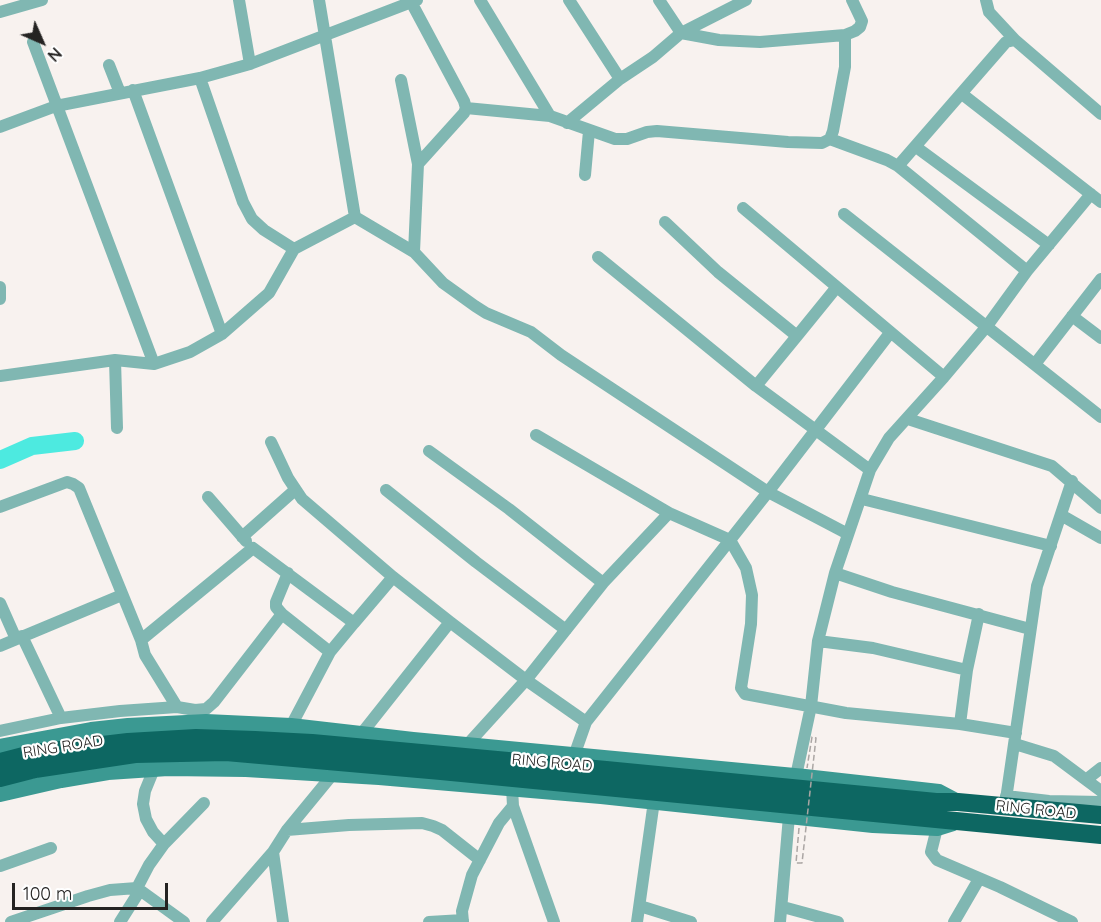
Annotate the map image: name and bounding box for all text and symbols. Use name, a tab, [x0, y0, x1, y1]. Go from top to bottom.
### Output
north arrow	[12, 12, 72, 72]
text: N	[44, 43, 66, 66]
street label: RING ROAD	[22, 732, 104, 762]
street label: RING ROAD	[511, 751, 593, 775]
street label: RING ROAD	[995, 797, 1077, 823]
scale bar	[15, 871, 171, 909]
text: 100 m	[23, 882, 72, 905]

